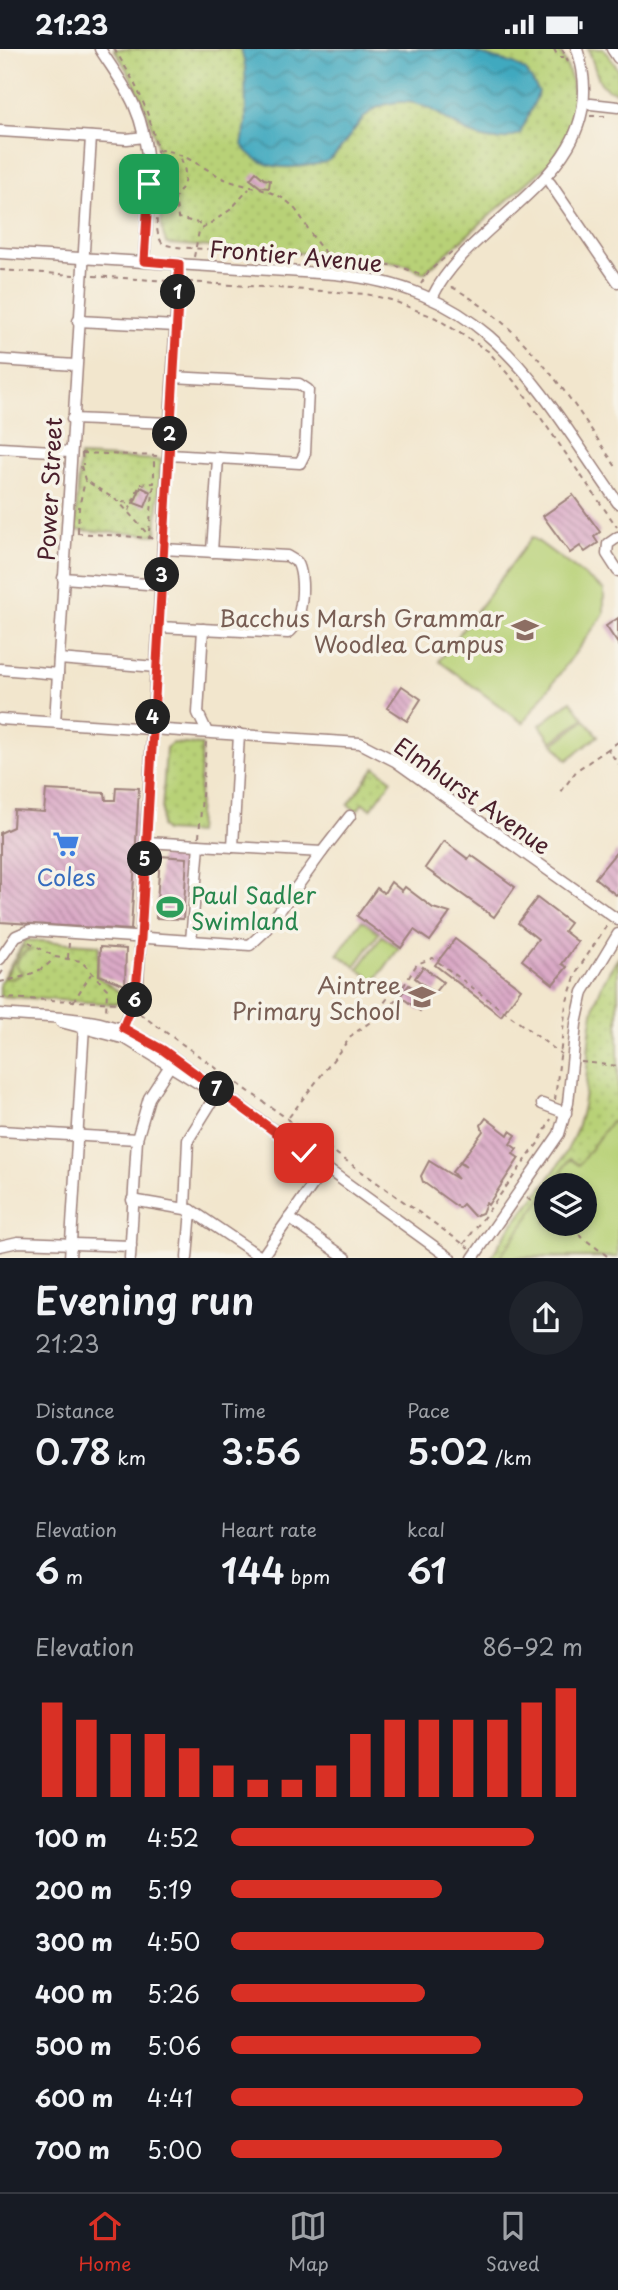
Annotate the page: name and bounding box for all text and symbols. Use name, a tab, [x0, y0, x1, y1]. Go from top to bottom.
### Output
text: 21:23	[35, 5, 108, 44]
pin	[119, 154, 179, 214]
icon: arrive	[130, 165, 168, 203]
street label: Frontier Avenue	[208, 230, 384, 280]
pin: 1	[160, 275, 196, 309]
text: 1	[173, 277, 182, 305]
street label: Power Street	[28, 416, 70, 562]
pin: 2	[152, 417, 188, 451]
text: 2	[163, 419, 176, 447]
pin: 3	[144, 557, 180, 593]
text: 3	[155, 560, 168, 588]
place label: Bacchus Marsh Grammar Woodlea Campus	[219, 600, 505, 661]
school or university icon: Bacchus Marsh Grammar Woodlea Campus	[510, 615, 540, 645]
pin: 4	[136, 699, 170, 735]
text: 4	[146, 702, 159, 730]
street label: Elmhurst Avenue	[387, 728, 559, 862]
supermarket icon: Coles	[51, 829, 81, 859]
pin: 5	[128, 841, 162, 877]
text: 5	[138, 844, 151, 872]
place label: Coles	[36, 859, 96, 894]
place label: Paul Sadler Swimland	[191, 877, 317, 938]
sports icon: Paul Sadler Swimland	[155, 892, 185, 922]
place label: Aintree Primary School	[232, 967, 401, 1028]
school or university icon: Aintree Primary School	[407, 982, 437, 1012]
pin: 6	[118, 983, 152, 1017]
text: 6	[128, 985, 141, 1013]
pin: 7	[200, 1072, 234, 1107]
text: 7	[211, 1074, 222, 1102]
pin	[274, 1123, 334, 1183]
icon: check	[285, 1134, 323, 1172]
map controls	[534, 1173, 597, 1236]
button: layers	[534, 1173, 597, 1236]
text: Evening run	[35, 1271, 254, 1328]
button: share	[509, 1281, 583, 1355]
text: 21:23	[35, 1326, 99, 1361]
text: Distance	[35, 1396, 115, 1424]
text: Time	[221, 1396, 266, 1424]
text: Pace	[407, 1396, 450, 1424]
text: 0.78	[35, 1424, 111, 1477]
text: 3:56	[221, 1424, 301, 1477]
text: 5:02	[407, 1424, 489, 1477]
text: km	[111, 1443, 146, 1471]
text: /km	[489, 1443, 532, 1471]
text: Elevation	[35, 1515, 117, 1543]
text: Heart rate	[221, 1515, 317, 1543]
text: kcal	[407, 1515, 445, 1543]
text: 6	[35, 1543, 60, 1596]
text: 144	[221, 1543, 285, 1596]
text: 61	[407, 1543, 447, 1596]
text: m	[60, 1562, 83, 1590]
text: bpm	[285, 1562, 330, 1590]
text: Elevation	[35, 1629, 134, 1664]
text: 86–92 m	[482, 1629, 583, 1664]
text: 100 m	[35, 1820, 107, 1855]
text: 4:52	[147, 1820, 199, 1855]
text: 200 m	[35, 1872, 112, 1907]
text: 5:19	[147, 1872, 192, 1907]
text: 300 m	[35, 1924, 113, 1959]
text: 4:50	[147, 1924, 200, 1959]
text: 400 m	[35, 1976, 113, 2011]
text: 5:26	[147, 1976, 200, 2011]
text: 500 m	[35, 2028, 112, 2063]
text: 5:06	[147, 2028, 201, 2063]
text: 600 m	[35, 2080, 113, 2115]
text: 4:41	[147, 2080, 193, 2115]
text: 700 m	[35, 2132, 110, 2167]
text: 5:00	[147, 2132, 202, 2167]
tab: Home	[78, 2207, 131, 2277]
tab: Map	[288, 2207, 329, 2277]
tab: Saved	[486, 2207, 540, 2277]

